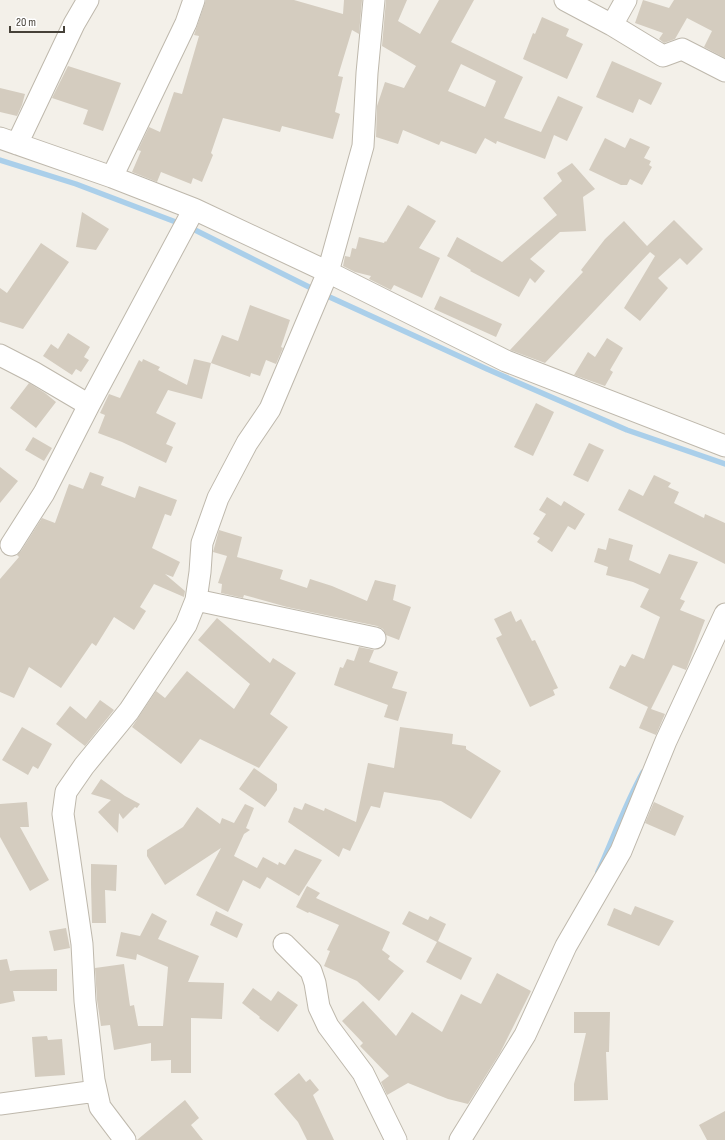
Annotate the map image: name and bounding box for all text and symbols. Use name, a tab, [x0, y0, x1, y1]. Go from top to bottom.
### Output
scale bar	[10, 8, 64, 34]
text: 20 m	[16, 15, 36, 30]

